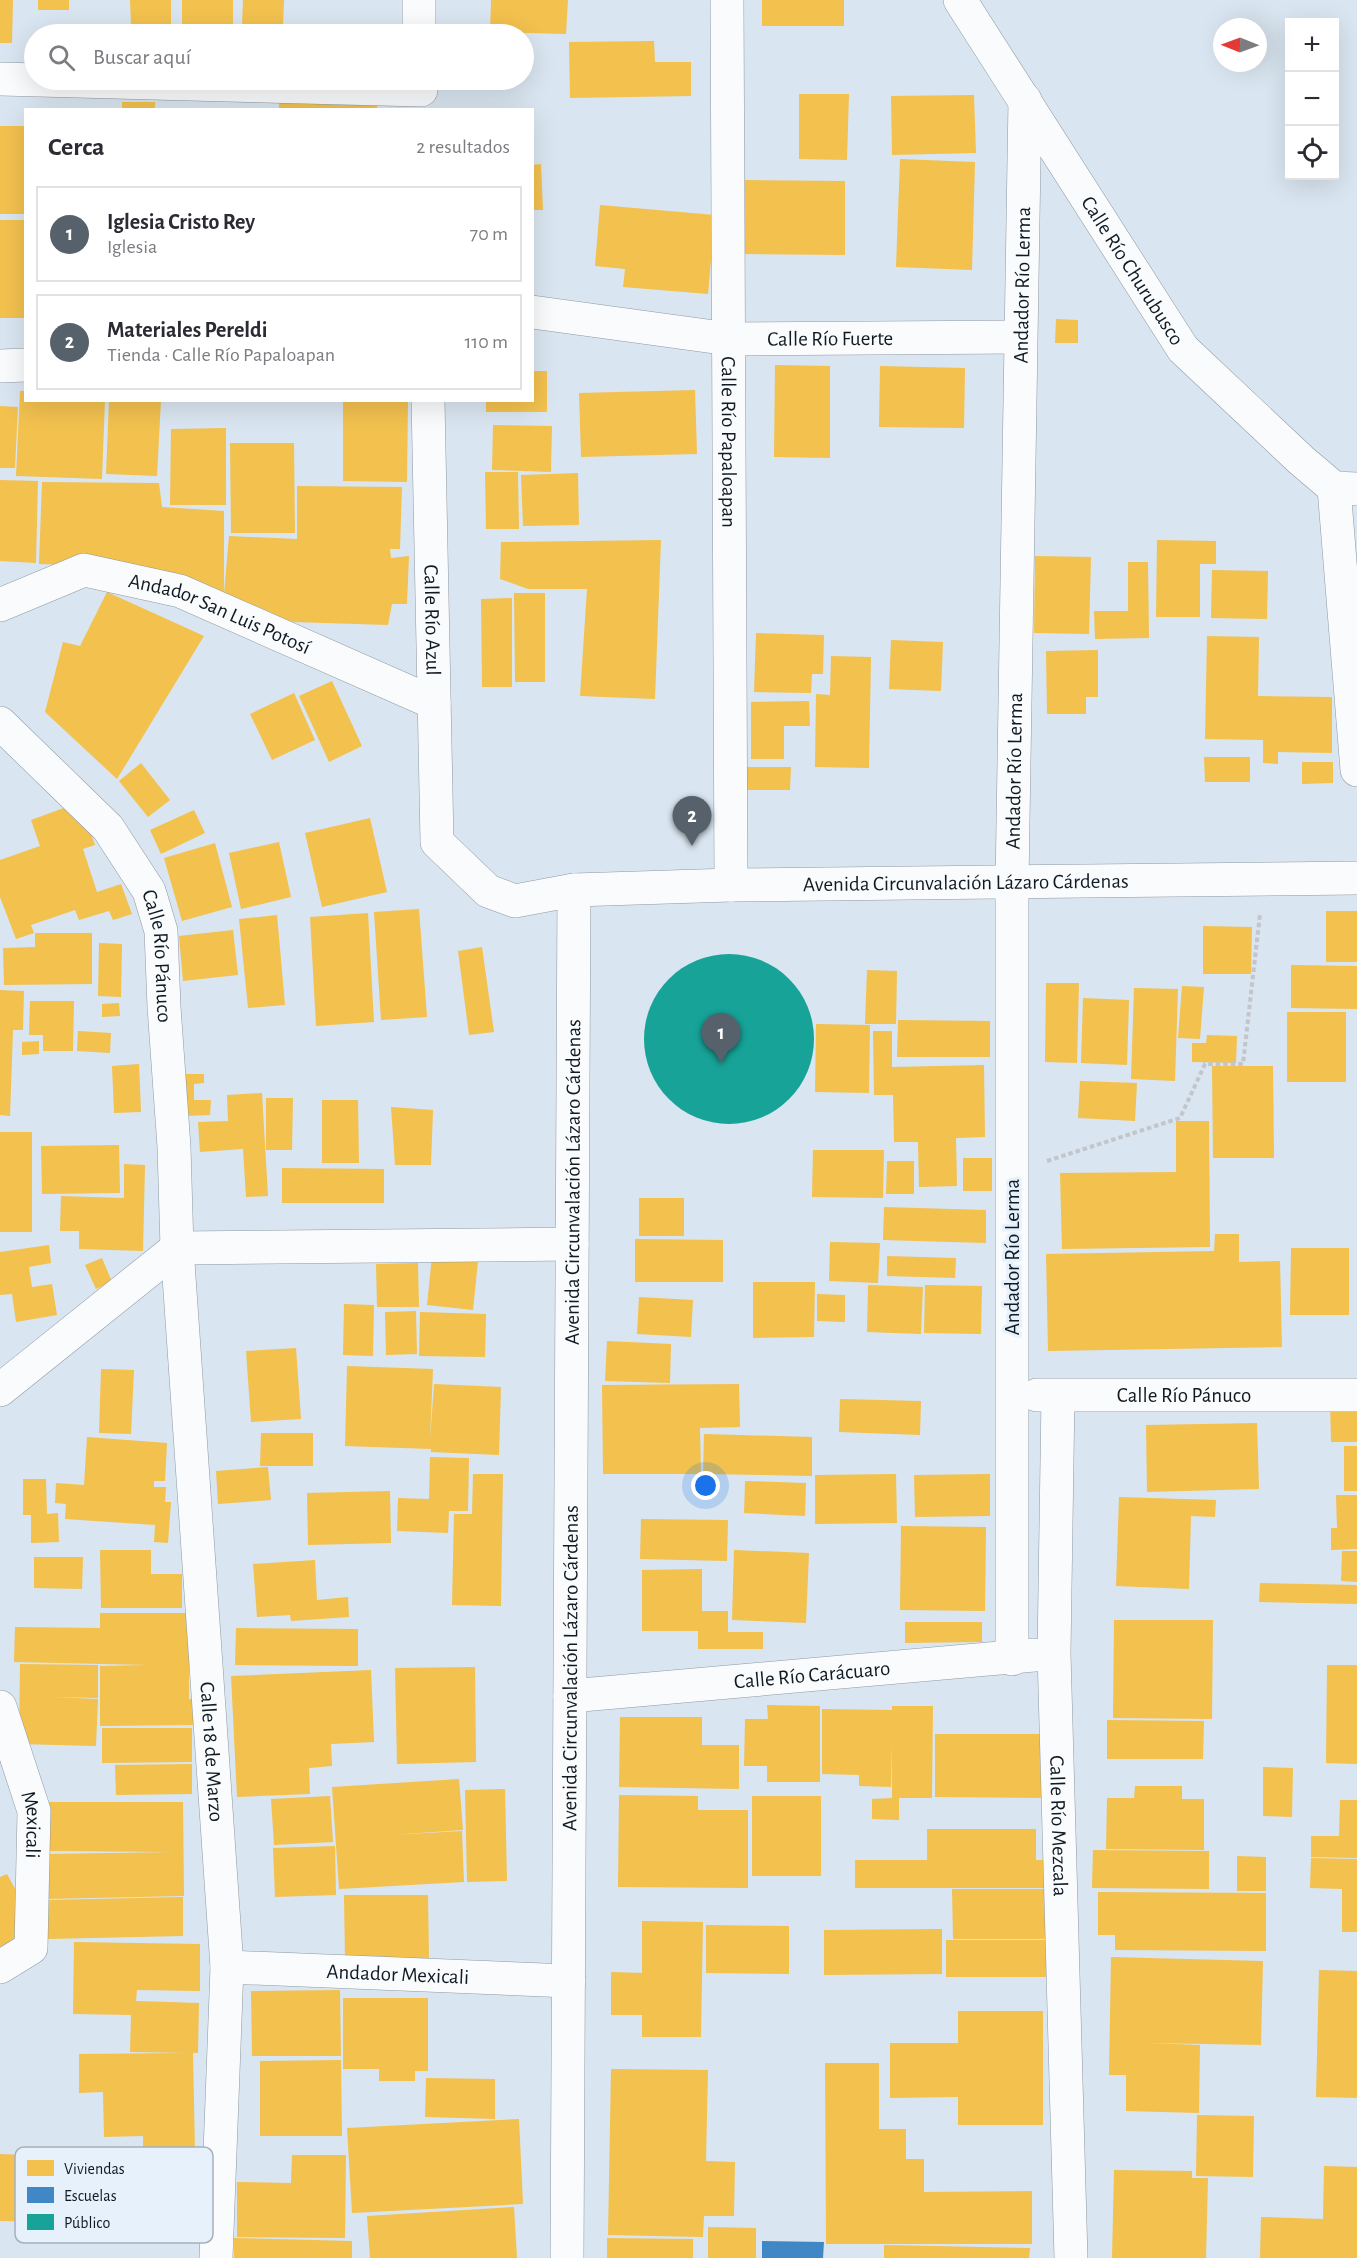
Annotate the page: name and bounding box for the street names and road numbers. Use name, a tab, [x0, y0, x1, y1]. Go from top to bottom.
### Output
street label: Calle Río Churubusco	[1078, 192, 1188, 349]
street label: Andador Río Lerma	[1010, 206, 1034, 364]
street label: Calle Río Fuerte	[767, 327, 893, 349]
street label: Calle Río Papaloapan	[718, 356, 740, 528]
street label: Calle Río Azul	[421, 564, 444, 676]
street label: Andador San Luis Potosí	[127, 570, 315, 658]
street label: Andador Río Lerma	[1002, 692, 1026, 849]
street label: Avenida Circunvalación Lázaro Cárdenas	[803, 870, 1129, 895]
street label: Calle Río Pánuco	[139, 887, 176, 1023]
street label: Avenida Circunvalación Lázaro Cárdenas	[561, 1019, 584, 1345]
street label: Andador Río Lerma	[1002, 1178, 1023, 1335]
street label: Calle Río Pánuco	[1117, 1385, 1251, 1406]
street label: Avenida Circunvalación Lázaro Cárdenas	[559, 1505, 581, 1831]
street label: Calle Río Carácuaro	[733, 1657, 891, 1692]
street label: Calle 18 de Marzo	[197, 1681, 227, 1822]
street label: Calle Río Mezcala	[1046, 1755, 1071, 1897]
street label: Mexicali	[18, 1788, 45, 1859]
street label: Andador Mexicali	[326, 1961, 470, 1987]

